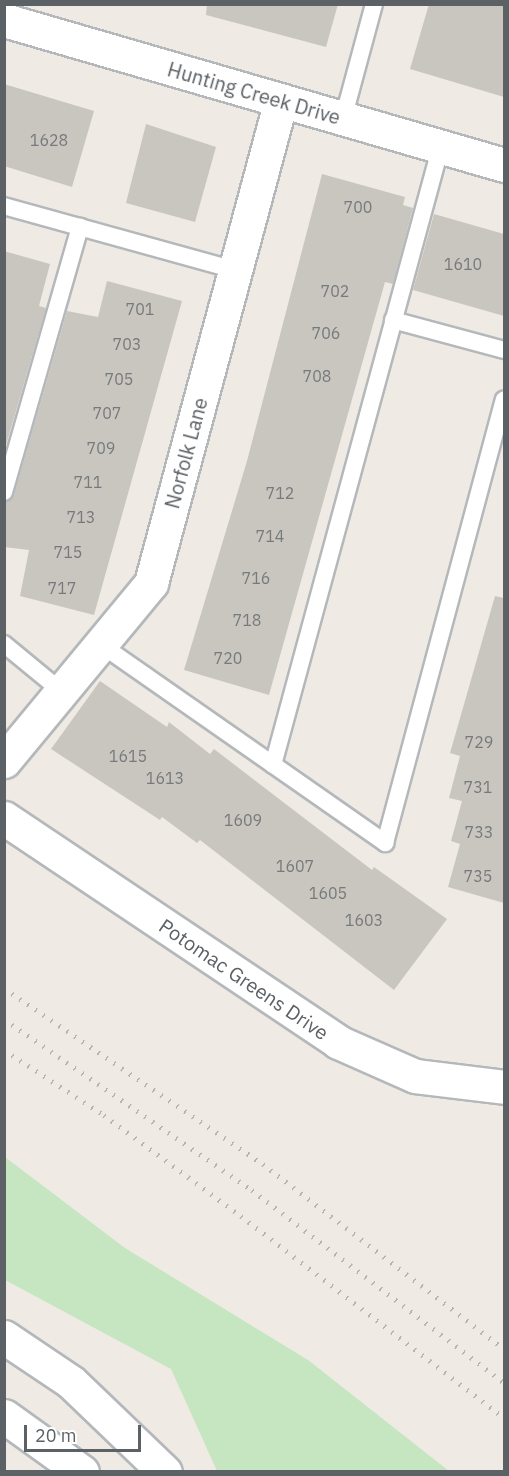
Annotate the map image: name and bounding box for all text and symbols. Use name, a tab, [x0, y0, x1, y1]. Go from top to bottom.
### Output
street label: Hunting Creek Drive	[165, 57, 343, 129]
house number: 1628	[30, 130, 68, 150]
house number: 700	[344, 197, 372, 217]
house number: 1610	[444, 254, 482, 274]
house number: 702	[321, 281, 349, 301]
house number: 701	[126, 299, 154, 319]
house number: 706	[312, 323, 340, 343]
house number: 703	[113, 334, 141, 354]
house number: 708	[303, 366, 331, 386]
house number: 705	[105, 369, 133, 389]
street label: Norfolk Lane	[160, 395, 212, 511]
house number: 707	[93, 403, 121, 423]
house number: 709	[87, 438, 115, 458]
house number: 711	[74, 472, 102, 492]
house number: 712	[266, 483, 294, 503]
house number: 713	[67, 507, 95, 527]
house number: 714	[256, 526, 284, 546]
house number: 715	[54, 542, 82, 562]
house number: 716	[242, 568, 270, 588]
house number: 717	[48, 578, 76, 598]
house number: 718	[233, 610, 261, 630]
house number: 720	[214, 648, 242, 668]
house number: 729	[465, 732, 493, 752]
house number: 1615	[109, 746, 147, 766]
house number: 1613	[146, 768, 184, 788]
house number: 731	[464, 777, 492, 797]
house number: 1609	[224, 810, 262, 830]
house number: 733	[465, 822, 493, 842]
house number: 1607	[276, 856, 314, 876]
house number: 735	[464, 866, 492, 886]
house number: 1605	[309, 883, 347, 903]
house number: 1603	[345, 910, 383, 930]
street label: Potomac Greens Drive	[155, 913, 333, 1045]
scale bar	[27, 1413, 144, 1451]
text: 20 m	[35, 1424, 77, 1447]

